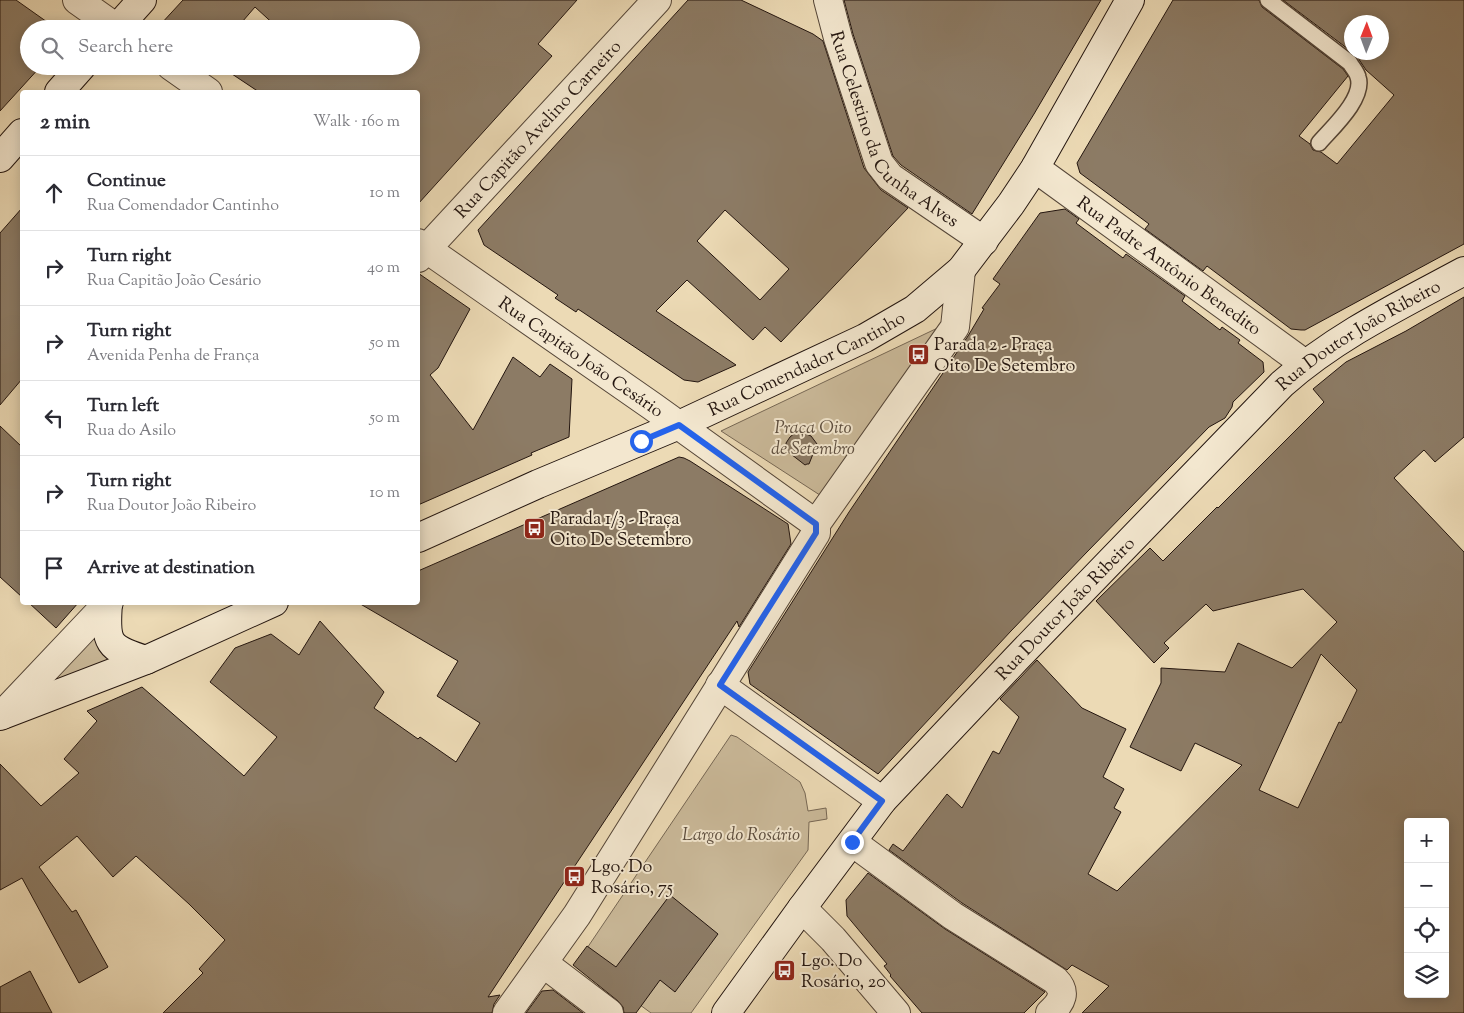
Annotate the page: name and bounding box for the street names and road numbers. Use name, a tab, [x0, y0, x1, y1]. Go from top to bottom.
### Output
street label: Rua Celestino da Cunha Alves	[822, 29, 963, 235]
street label: Rua Capitão Avelino Carneiro	[450, 35, 629, 225]
street label: Rua Padre Antônio Benedito	[1071, 191, 1266, 343]
street label: Rua Doutor João Ribeiro	[1271, 275, 1446, 398]
street label: Rua Capitão João Cesário	[492, 292, 668, 425]
street label: Rua Comendador Cantinho	[705, 306, 911, 424]
street label: Rua Doutor João Ribeiro	[991, 532, 1142, 687]

